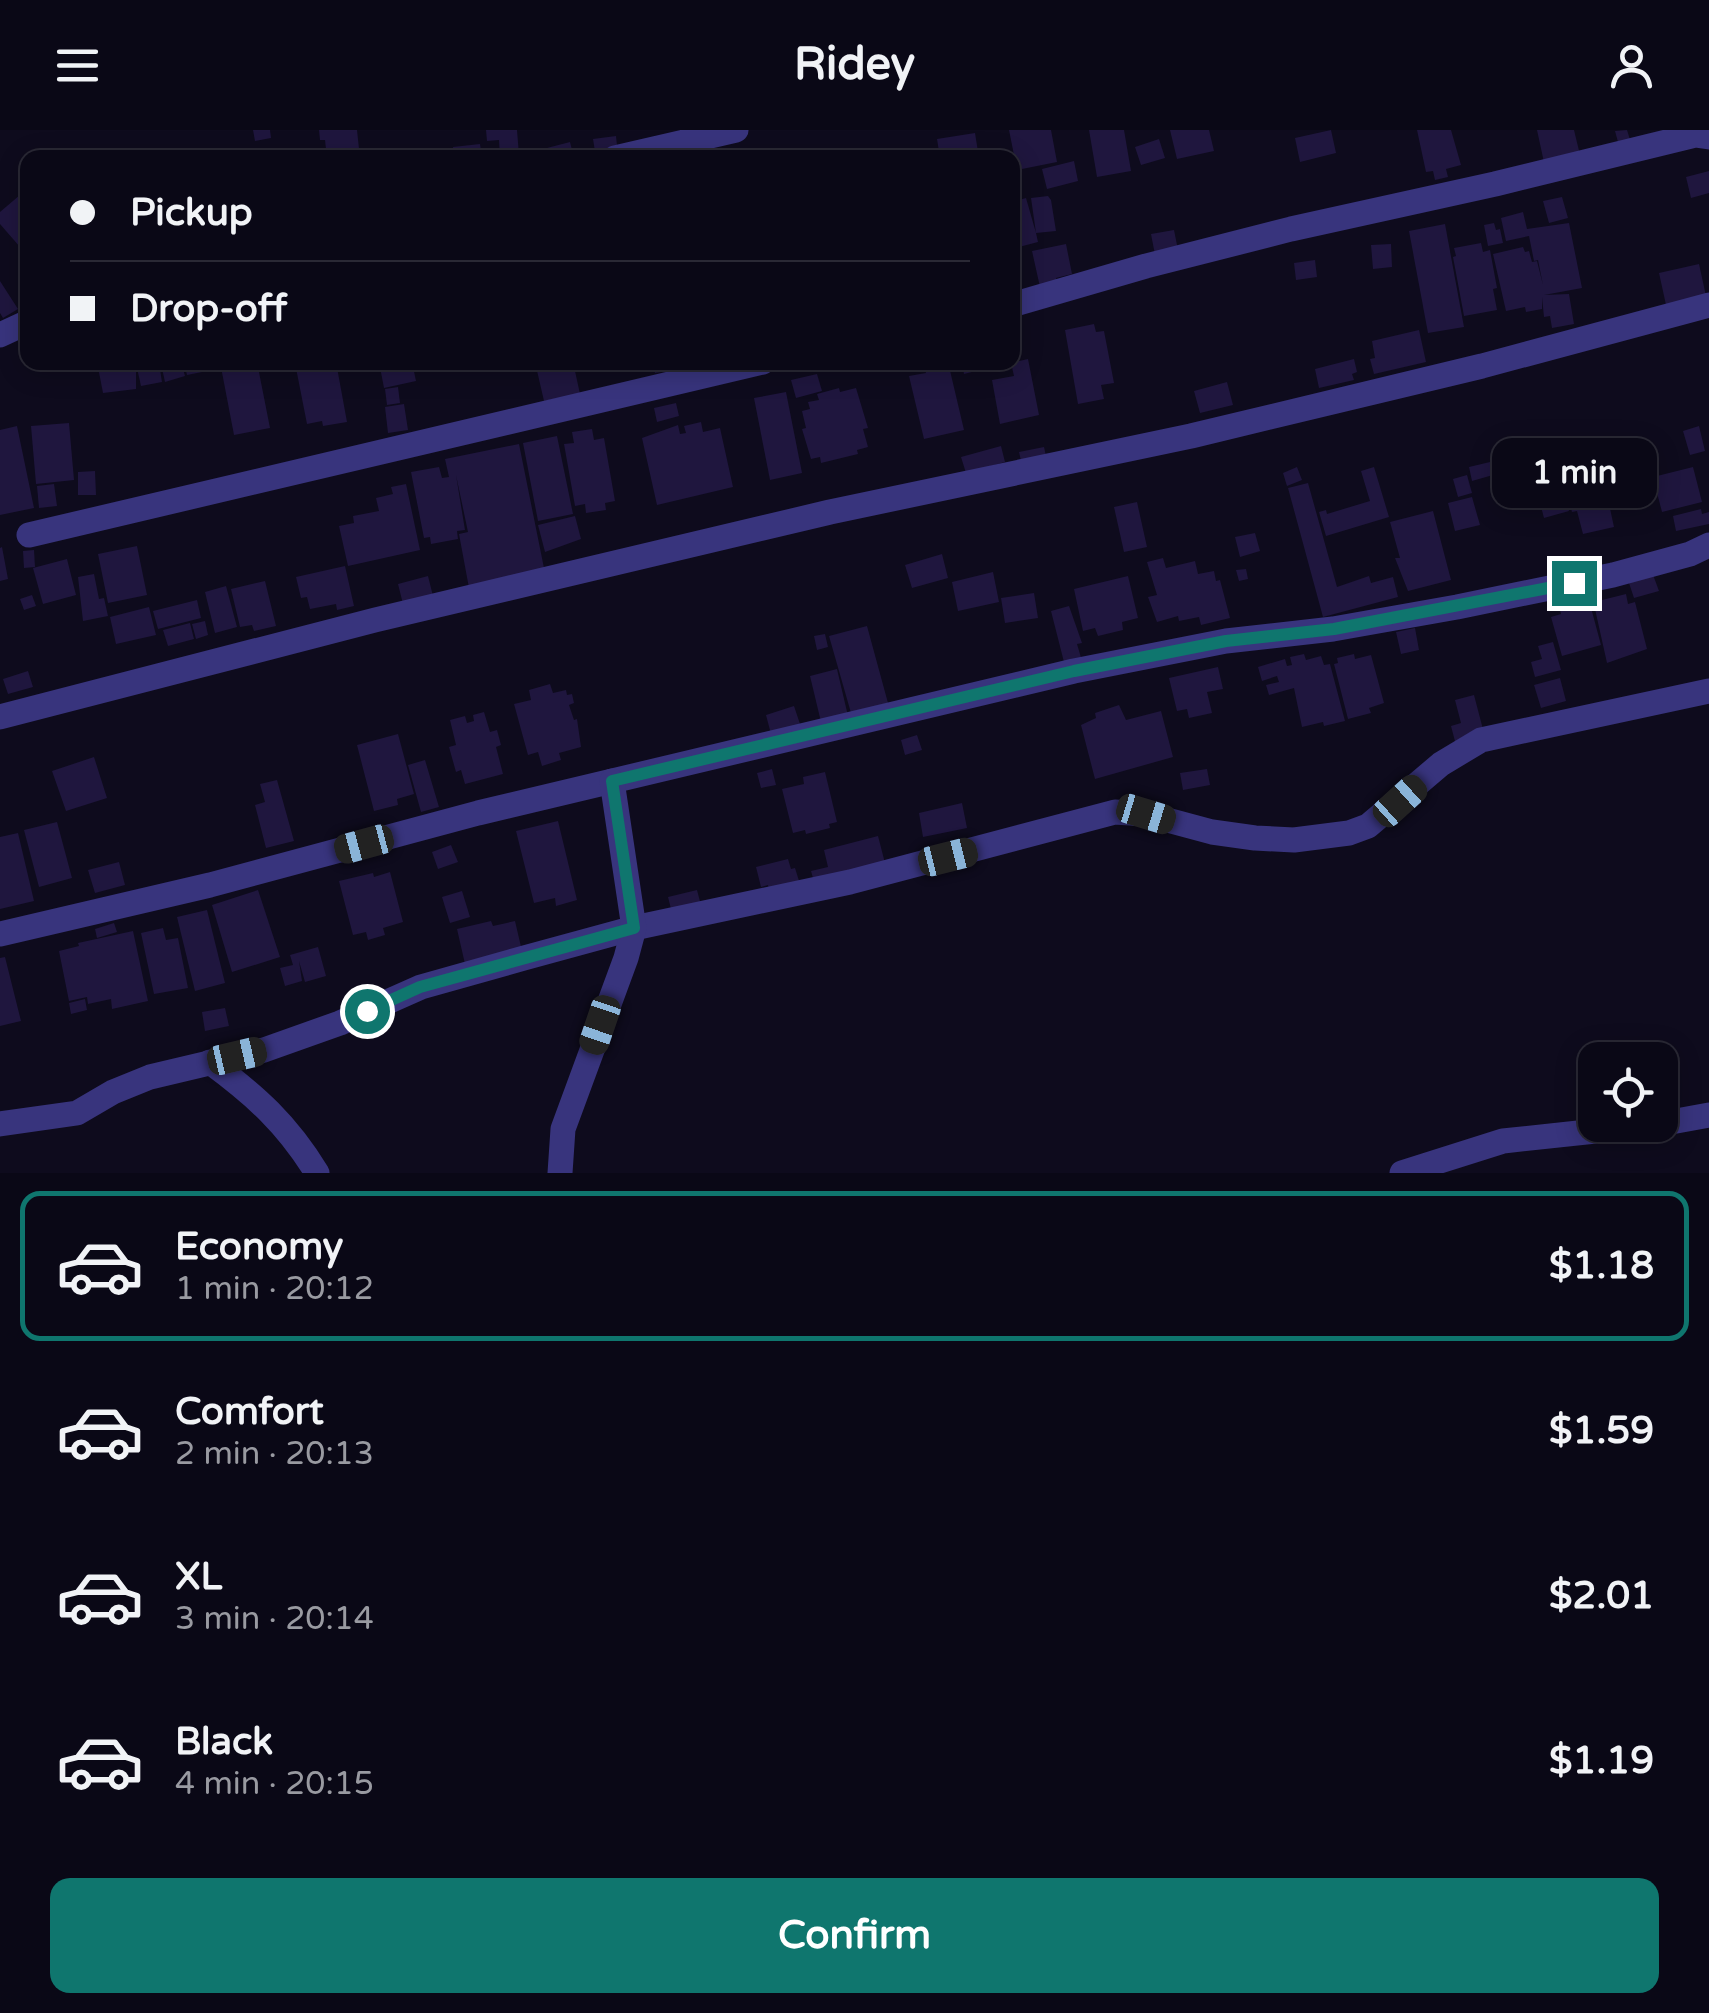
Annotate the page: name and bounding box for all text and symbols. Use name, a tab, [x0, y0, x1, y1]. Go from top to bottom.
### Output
icon: menu	[50, 38, 105, 93]
text: Ridey	[794, 38, 915, 92]
icon: person	[1604, 38, 1659, 93]
text: Pickup	[130, 190, 253, 236]
text: Drop-off	[130, 286, 287, 332]
callout: 1 min	[1492, 438, 1656, 508]
text: 1 min	[1532, 454, 1617, 492]
route end	[1552, 561, 1597, 606]
car	[1368, 770, 1432, 832]
car	[1113, 791, 1179, 837]
car	[331, 822, 397, 866]
car	[915, 835, 981, 879]
route start	[345, 989, 390, 1034]
car	[576, 992, 624, 1058]
car	[204, 1035, 270, 1077]
map controls	[1578, 1042, 1678, 1142]
button: locate	[1578, 1042, 1678, 1142]
icon: car	[55, 1221, 145, 1311]
text: Economy	[175, 1224, 343, 1270]
text: $1.18	[1549, 1243, 1654, 1289]
text: 1 min · 20:12	[175, 1270, 374, 1308]
icon: car	[55, 1386, 145, 1476]
text: Comfort	[175, 1389, 324, 1435]
text: $1.59	[1549, 1408, 1654, 1454]
text: 2 min · 20:13	[175, 1435, 374, 1473]
icon: car	[55, 1551, 145, 1641]
text: XL	[175, 1554, 222, 1600]
text: $2.01	[1549, 1573, 1654, 1619]
text: 3 min · 20:14	[175, 1600, 374, 1638]
icon: car	[55, 1716, 145, 1806]
text: Black	[175, 1719, 273, 1765]
text: $1.19	[1549, 1738, 1654, 1784]
text: 4 min · 20:15	[175, 1765, 374, 1803]
button: Confirm	[50, 1878, 1659, 1993]

